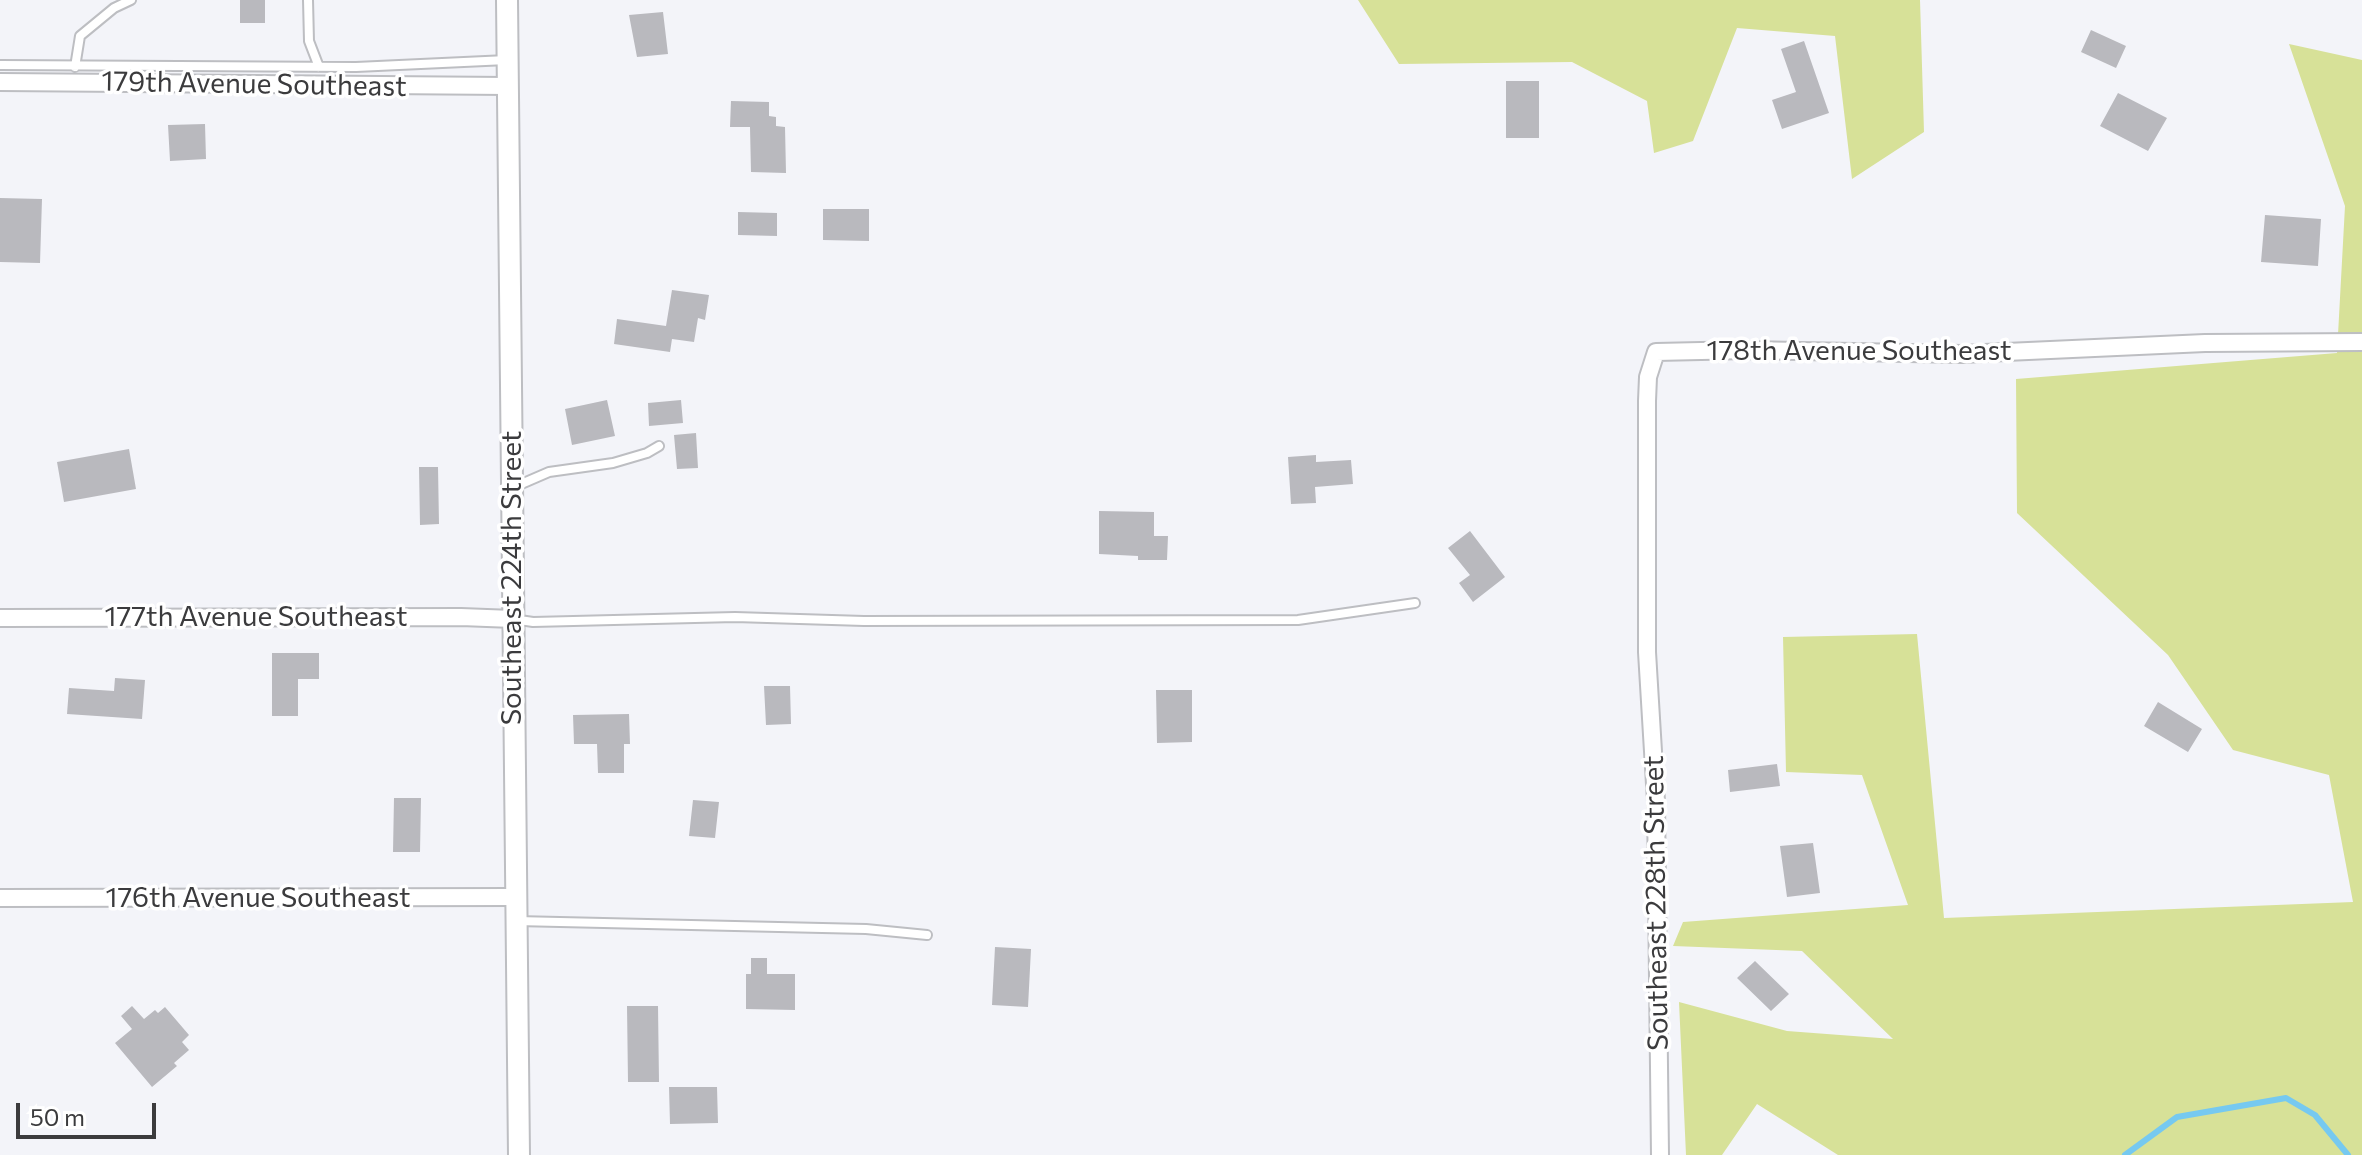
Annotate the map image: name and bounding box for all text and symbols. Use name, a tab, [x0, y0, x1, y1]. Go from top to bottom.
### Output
street label: 179th Avenue Southeast	[101, 65, 407, 103]
street label: 178th Avenue Southeast	[1706, 334, 2012, 368]
street label: Southeast 224th Street	[495, 431, 529, 725]
street label: 177th Avenue Southeast	[105, 600, 407, 634]
street label: Southeast 228th Street	[1637, 755, 1675, 1051]
street label: 176th Avenue Southeast	[105, 881, 411, 915]
scale bar	[20, 1087, 160, 1137]
text: 50 m	[30, 1102, 85, 1131]

